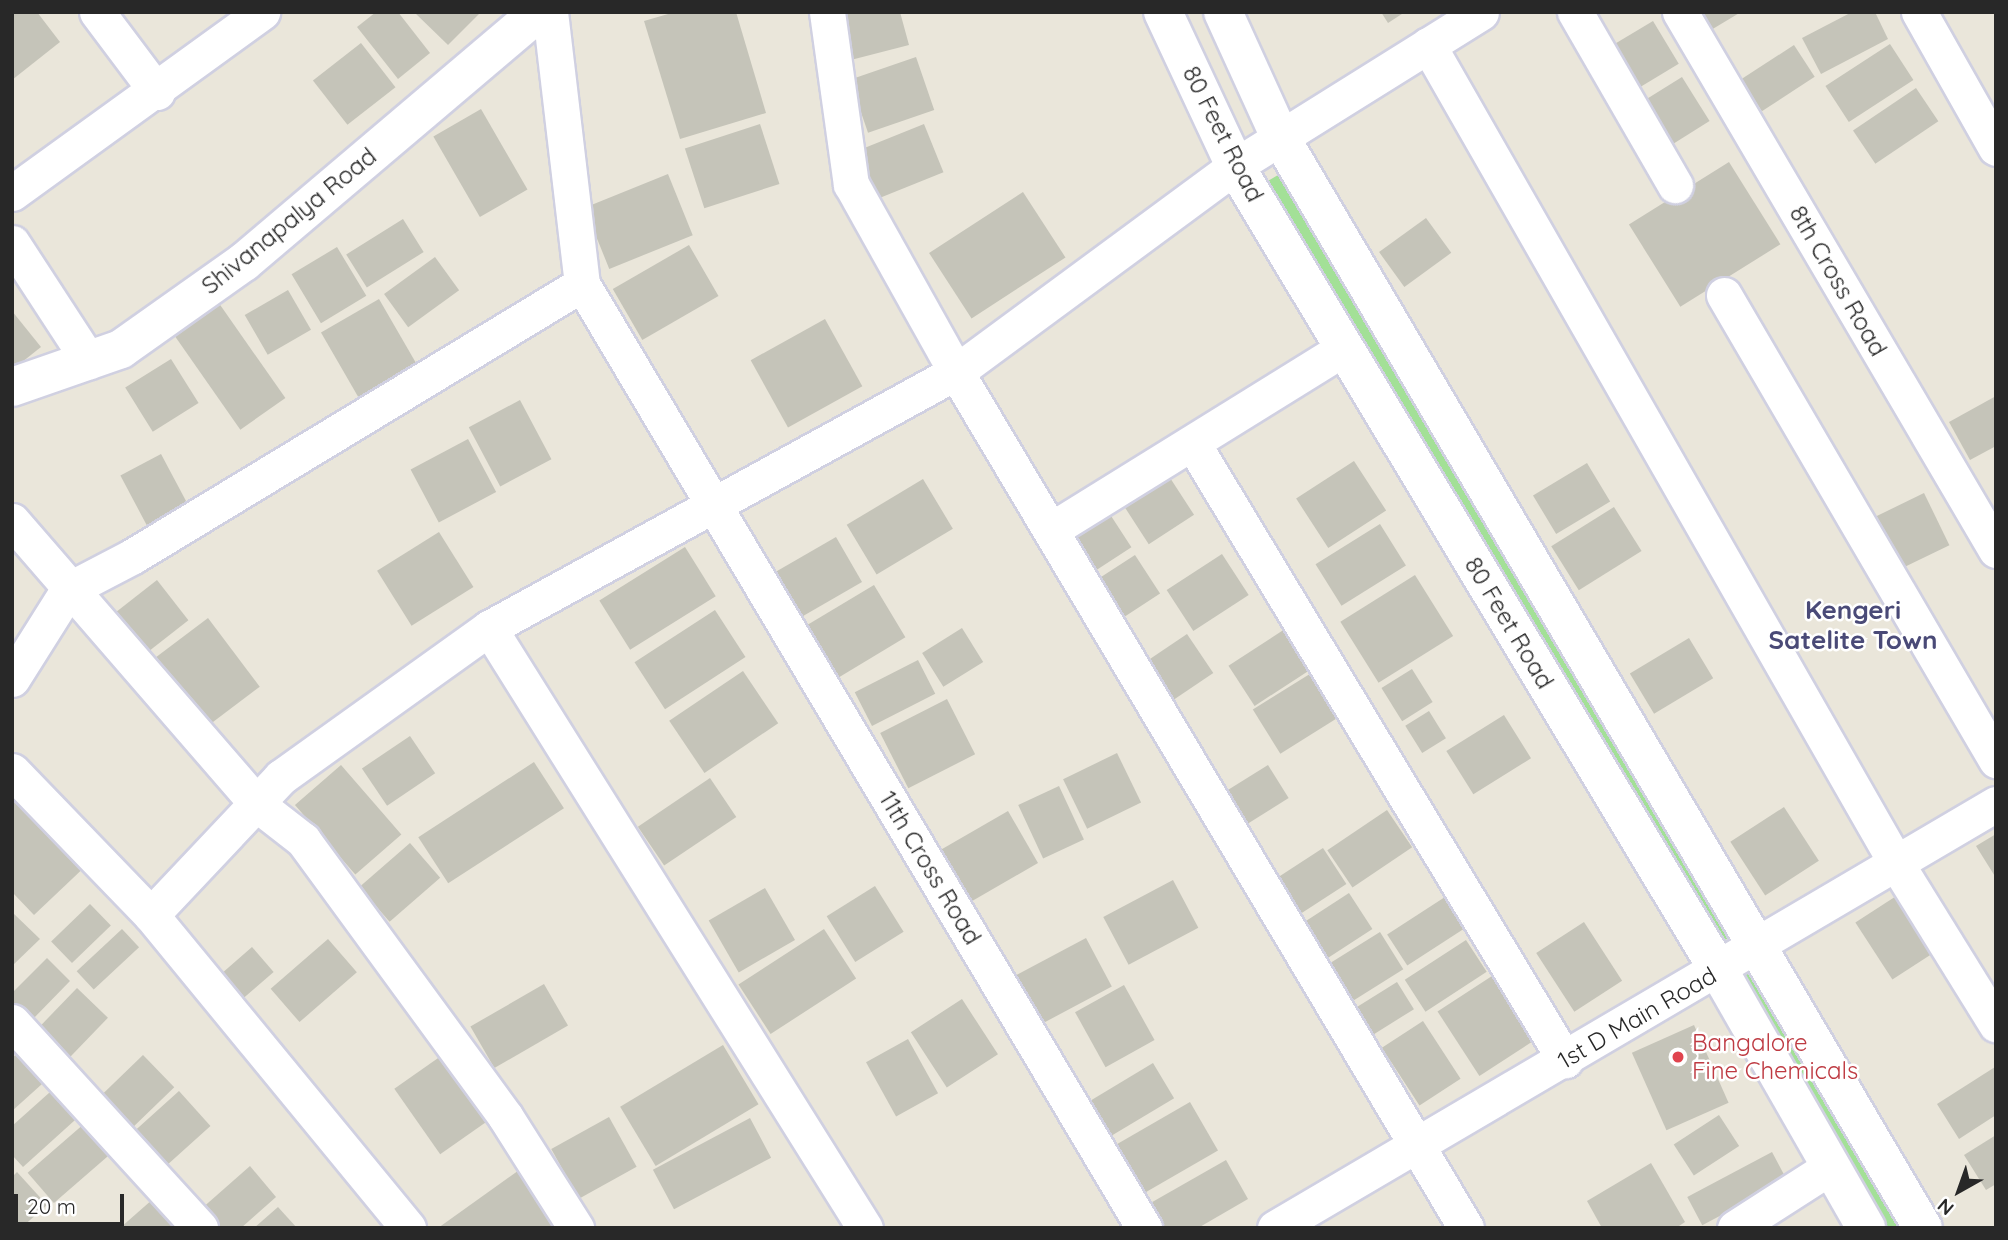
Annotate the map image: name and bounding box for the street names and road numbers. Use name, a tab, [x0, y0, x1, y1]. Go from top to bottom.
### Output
street label: 80 Feet Road	[1176, 61, 1270, 207]
street label: Shivanapalya Road	[196, 142, 382, 300]
street label: 8th Cross Road	[1783, 201, 1893, 361]
street label: 80 Feet Road	[1458, 552, 1560, 694]
street label: 11th Cross Road	[873, 786, 987, 950]
street label: 1st D Main Road	[1553, 961, 1721, 1075]

